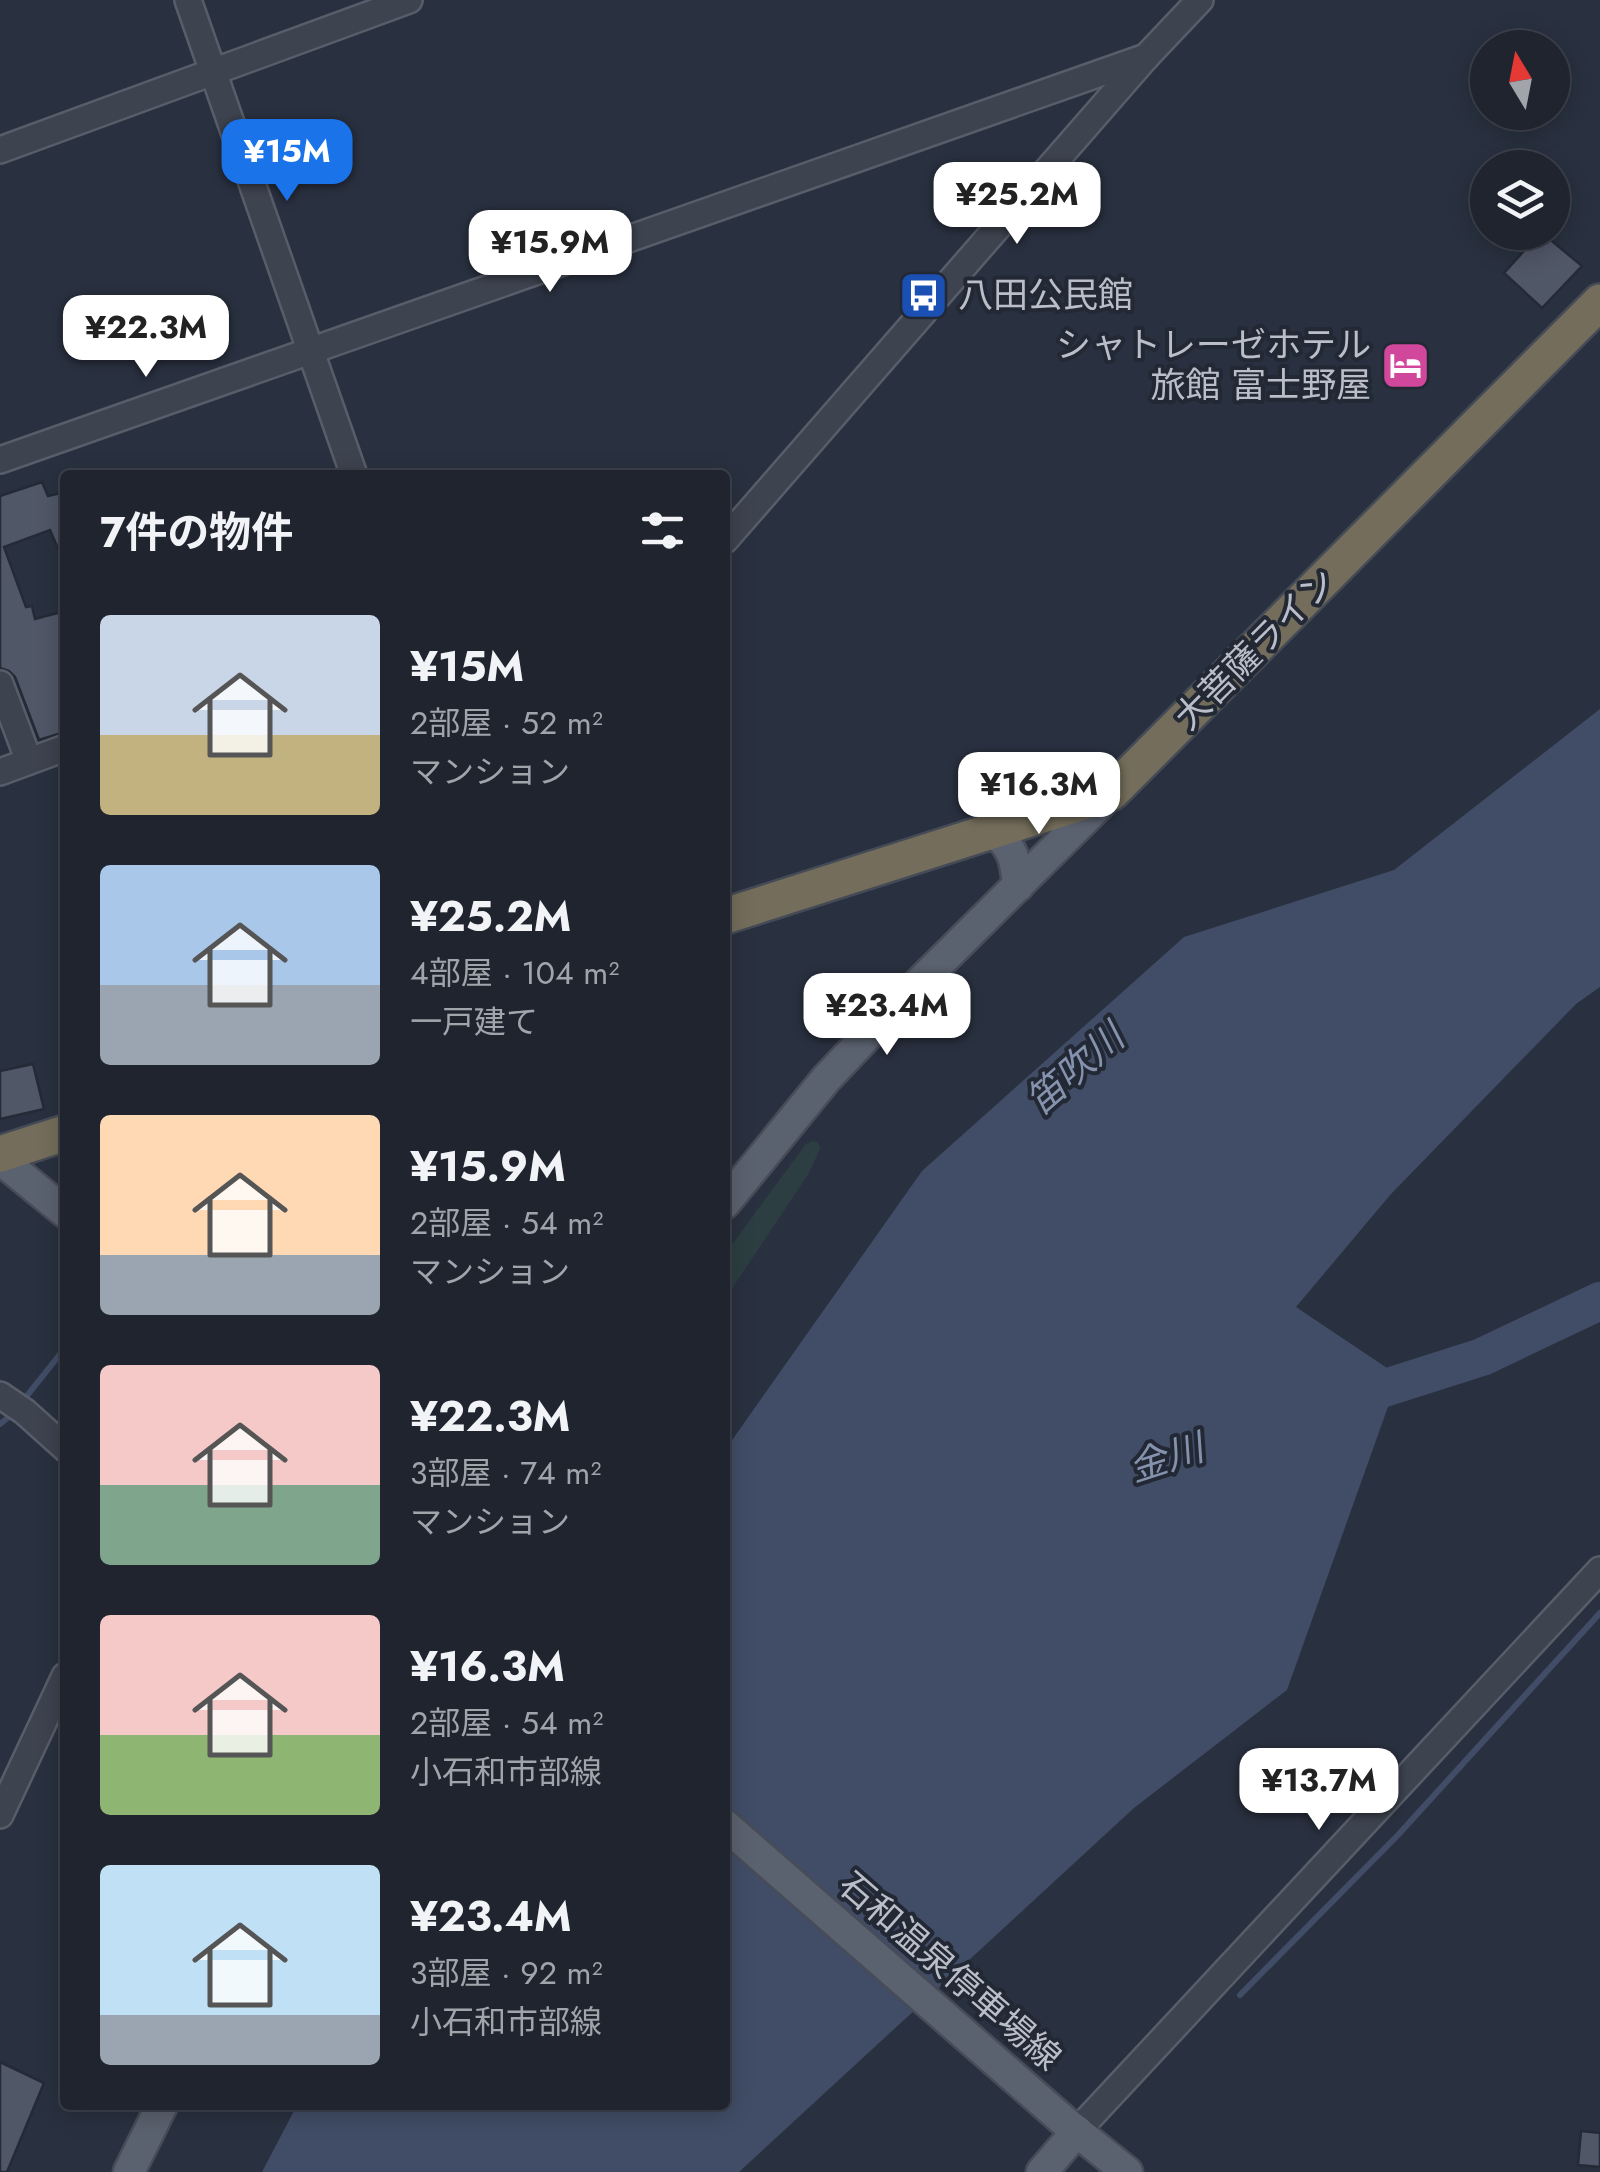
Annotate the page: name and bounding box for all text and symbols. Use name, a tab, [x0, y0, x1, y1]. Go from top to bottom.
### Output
north arrow	[1470, 30, 1570, 130]
map controls	[1470, 30, 1570, 250]
pin: ¥15M	[228, 119, 346, 204]
text: ¥15M	[244, 128, 330, 174]
button: layers	[1470, 150, 1570, 250]
pin: ¥25.2M	[936, 162, 1098, 247]
text: ¥25.2M	[956, 171, 1078, 217]
pin: ¥15.9M	[469, 210, 631, 295]
text: ¥15.9M	[491, 219, 609, 265]
bus stop icon: 八田公民館	[897, 269, 949, 321]
place label: 八田公民館	[958, 270, 1133, 320]
pin: ¥22.3M	[65, 295, 227, 380]
text: ¥22.3M	[85, 304, 207, 350]
place label: シャトレーゼホテル 旅館 富士野屋	[1056, 320, 1371, 410]
hotel icon: シャトレーゼホテル 旅館 富士野屋	[1380, 339, 1432, 391]
text: 7件の物件	[100, 502, 293, 563]
icon: filters	[635, 503, 690, 558]
street label: 大菩薩ライン	[1163, 557, 1347, 741]
text: ¥15M	[410, 636, 524, 697]
icon: home	[180, 655, 300, 775]
text: 2部屋 · 52 m²	[410, 700, 603, 746]
text: マンション	[410, 749, 570, 795]
pin: ¥16.3M	[958, 752, 1120, 837]
text: ¥16.3M	[980, 761, 1098, 807]
text: ¥25.2M	[410, 886, 571, 947]
icon: home	[180, 905, 300, 1025]
text: 4部屋 · 104 m²	[410, 950, 619, 996]
pin: ¥23.4M	[806, 973, 968, 1058]
text: ¥23.4M	[826, 982, 948, 1028]
text: 一戸建て	[410, 999, 538, 1045]
water label: 笛吹川	[1014, 1008, 1139, 1127]
text: ¥15.9M	[410, 1136, 566, 1197]
icon: home	[180, 1155, 300, 1275]
text: 2部屋 · 54 m²	[410, 1200, 603, 1246]
text: マンション	[410, 1249, 570, 1295]
text: ¥22.3M	[410, 1386, 570, 1447]
icon: home	[180, 1405, 300, 1525]
water label: 金川	[1121, 1418, 1214, 1495]
text: 3部屋 · 74 m²	[410, 1450, 601, 1496]
text: マンション	[410, 1499, 570, 1545]
text: ¥16.3M	[410, 1636, 565, 1697]
icon: home	[180, 1655, 300, 1775]
text: 2部屋 · 54 m²	[410, 1700, 603, 1746]
pin: ¥13.7M	[1238, 1748, 1400, 1833]
text: 小石和市部線	[410, 1749, 602, 1795]
text: ¥13.7M	[1261, 1757, 1377, 1803]
street label: 石和温泉停車場線	[828, 1860, 1072, 2082]
text: ¥23.4M	[410, 1886, 571, 1947]
icon: home	[180, 1905, 300, 2025]
text: 3部屋 · 92 m²	[410, 1950, 603, 1996]
text: 小石和市部線	[410, 1999, 602, 2045]

